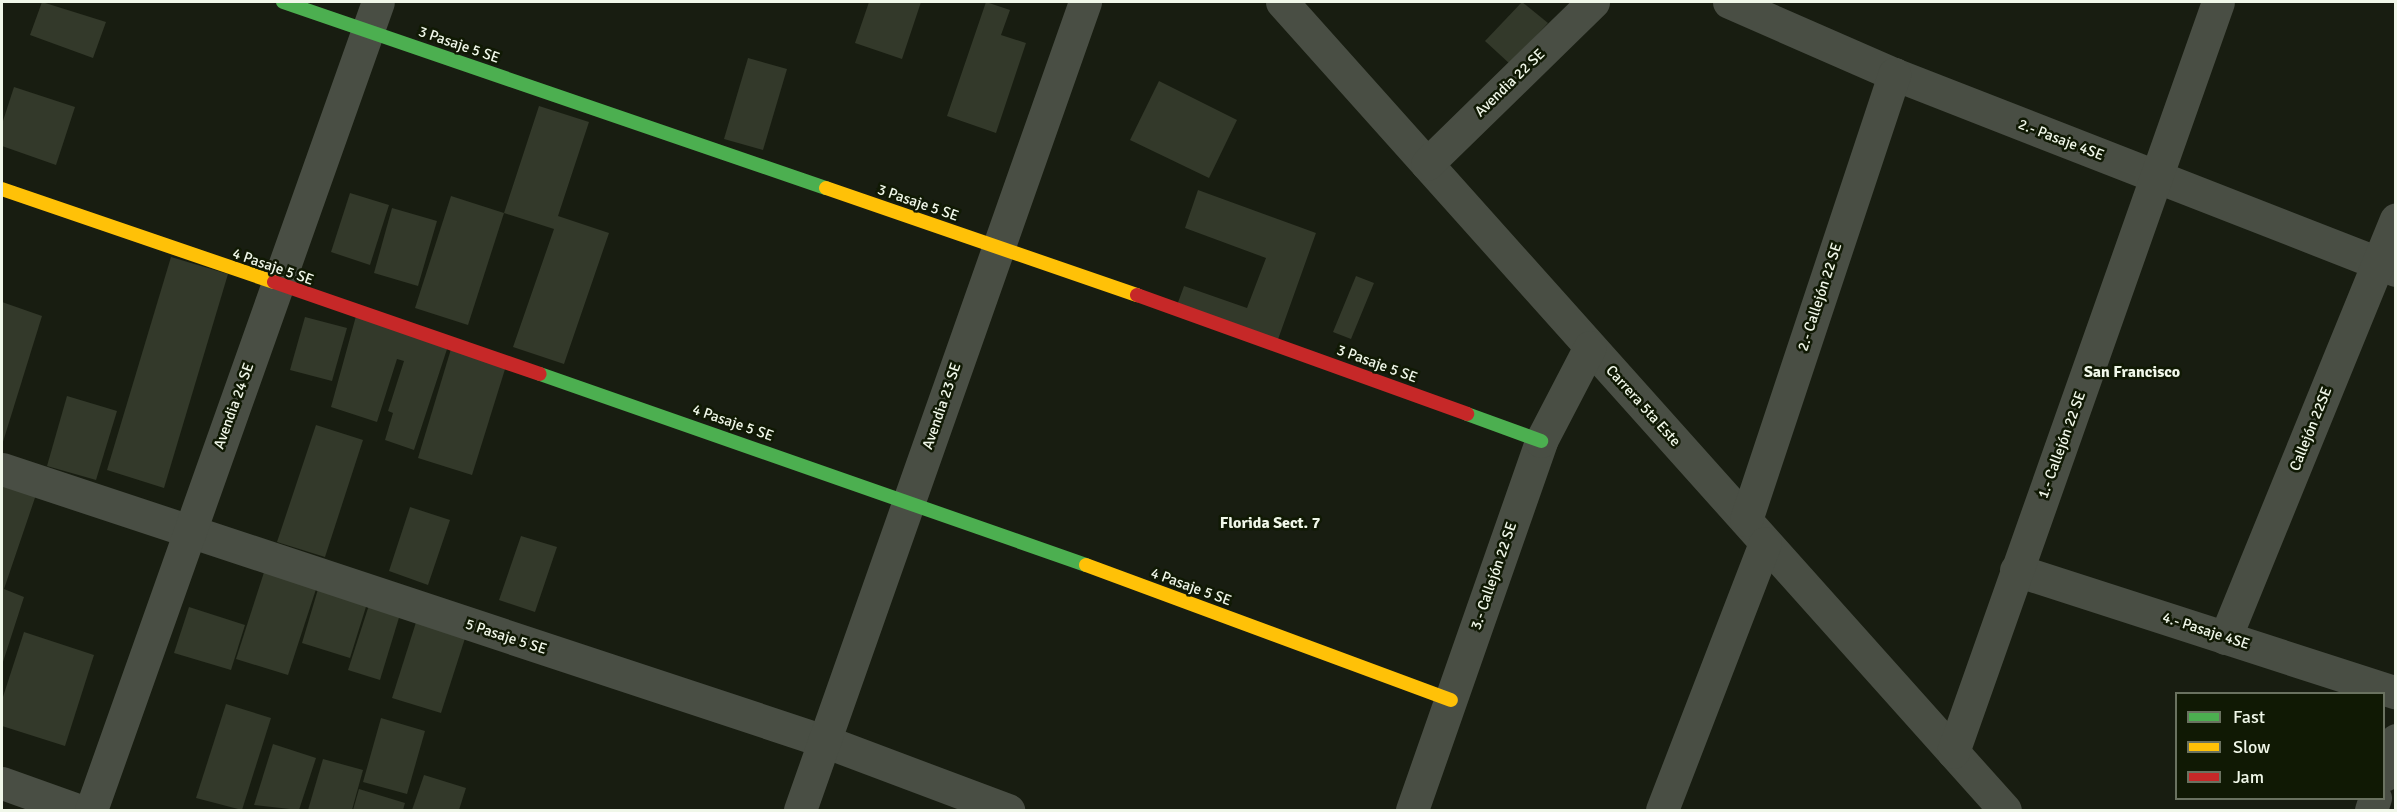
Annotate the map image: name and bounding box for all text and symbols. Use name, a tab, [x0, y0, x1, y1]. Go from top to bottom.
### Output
street label: 3 Pasaje 5 SE	[416, 23, 502, 67]
street label: Avendia 22 SE	[1471, 45, 1549, 121]
street label: 2.- Pasaje 4SE	[2016, 115, 2106, 165]
street label: 3 Pasaje 5 SE	[875, 181, 961, 225]
street label: 2.- Callejón 22 SE	[1794, 241, 1846, 353]
street label: 4 Pasaje 5 SE	[230, 245, 316, 289]
street label: 3 Pasaje 5 SE	[1334, 341, 1420, 387]
street label: Avendia 24 SE	[210, 360, 258, 452]
street label: Avendia 23 SE	[919, 360, 965, 452]
street label: Carrera 5ta Este	[1602, 362, 1684, 450]
district label: San Francisco	[2084, 362, 2180, 382]
street label: Callejón 22SE	[2286, 384, 2336, 474]
street label: 1.- Callejón 22 SE	[2034, 389, 2090, 501]
street label: 4 Pasaje 5 SE	[690, 401, 776, 445]
district label: Florida Sect. 7	[1220, 513, 1320, 533]
street label: 3.- Callejón 22 SE	[1467, 520, 1521, 632]
street label: 4 Pasaje 5 SE	[1148, 564, 1234, 610]
street label: 4.- Pasaje 4SE	[2160, 608, 2252, 654]
street label: 5 Pasaje 5 SE	[463, 615, 549, 659]
legend	[2175, 692, 2385, 800]
text: Fast	[2233, 706, 2265, 728]
text: Slow	[2233, 736, 2270, 758]
text: Jam	[2233, 766, 2264, 788]

